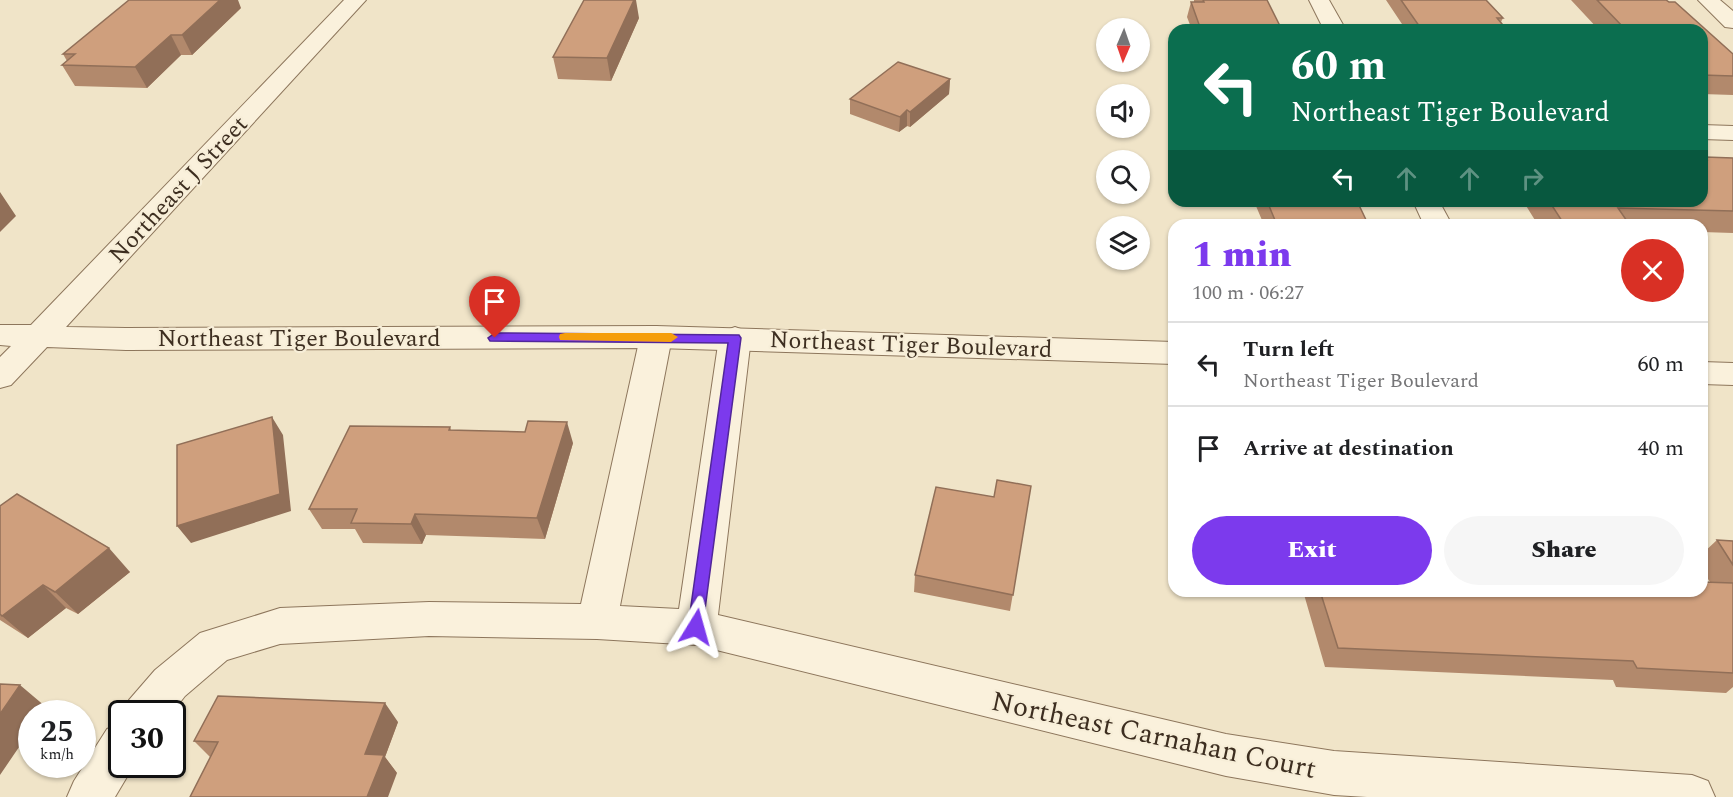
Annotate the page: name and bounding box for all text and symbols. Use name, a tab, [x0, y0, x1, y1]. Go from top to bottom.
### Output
north arrow	[1096, 18, 1150, 72]
map controls	[1096, 18, 1150, 270]
text: 60 m	[1291, 35, 1386, 98]
icon: left	[1192, 48, 1270, 126]
button: sound	[1096, 84, 1150, 138]
text: Northeast Tiger Boulevard	[1291, 92, 1610, 134]
street label: Northeast J Street	[101, 108, 257, 272]
button: search	[1096, 150, 1150, 204]
icon: left	[1327, 162, 1360, 195]
icon: ahead	[1390, 162, 1423, 195]
icon: ahead	[1453, 162, 1486, 195]
icon: right	[1516, 162, 1549, 195]
button: layers	[1096, 216, 1150, 270]
text: 1 min	[1192, 228, 1292, 283]
button: close	[1621, 239, 1684, 302]
pin	[469, 276, 520, 338]
text: 100 m · 06:27	[1192, 278, 1304, 308]
icon: arrive	[478, 285, 511, 318]
street label: Northeast Tiger Boulevard	[157, 321, 441, 357]
street label: Northeast Tiger Boulevard	[769, 322, 1053, 368]
text: Turn left	[1243, 333, 1335, 366]
icon: left	[1192, 348, 1225, 381]
text: 60 m	[1638, 348, 1684, 381]
text: Northeast Tiger Boulevard	[1243, 366, 1479, 396]
icon: arrive	[1192, 432, 1225, 465]
text: Arrive at destination	[1243, 432, 1454, 465]
text: 40 m	[1638, 432, 1684, 465]
button: Exit	[1192, 516, 1432, 585]
button: Share	[1444, 516, 1684, 585]
position arrow	[664, 595, 728, 659]
street label: Northeast Carnahan Court	[987, 680, 1320, 791]
speed limit sign: 30	[108, 700, 186, 778]
text: 25	[40, 709, 74, 755]
text: km/h	[40, 743, 74, 766]

